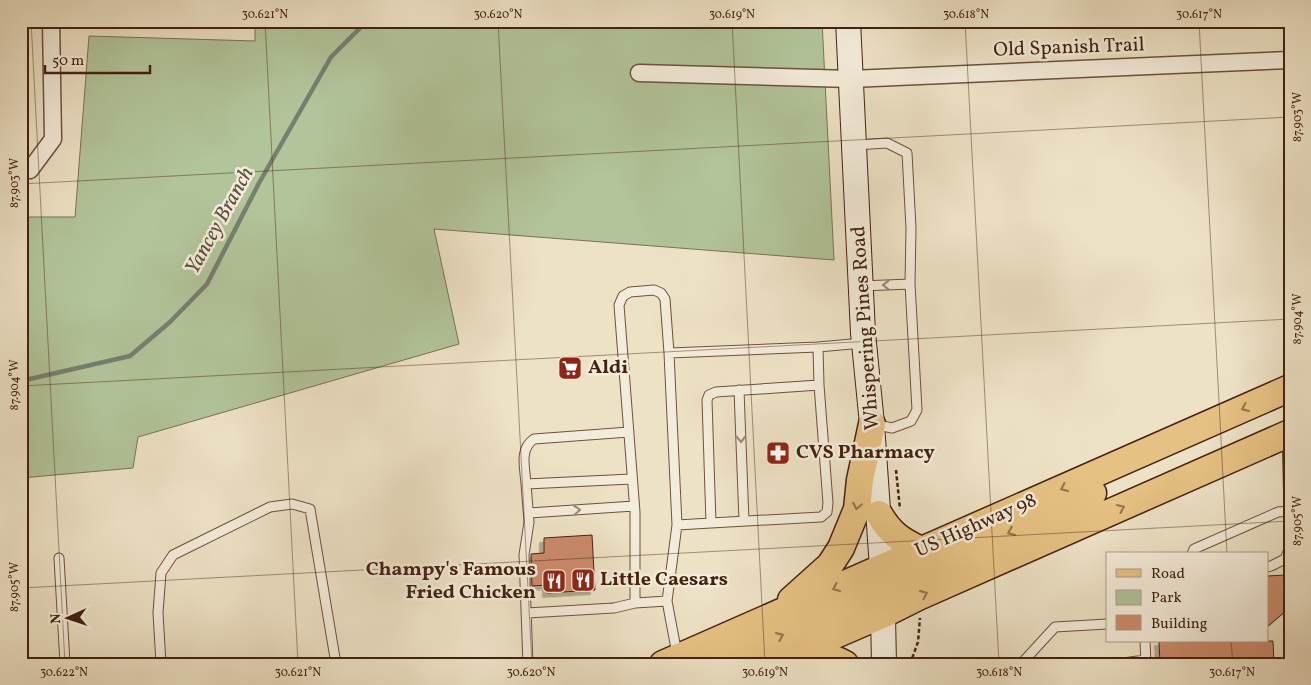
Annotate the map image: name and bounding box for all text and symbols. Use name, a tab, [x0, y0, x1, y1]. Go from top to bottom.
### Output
text: 30.621°N	[242, 7, 288, 23]
text: 30.620°N	[474, 7, 522, 23]
text: 30.619°N	[709, 7, 755, 23]
text: 30.618°N	[943, 7, 989, 23]
text: 30.617°N	[1176, 7, 1222, 23]
street label: Old Spanish Trail	[993, 31, 1145, 65]
scale bar	[45, 42, 150, 74]
text: 50 m	[52, 51, 84, 72]
text: 87.903°W	[1290, 92, 1306, 142]
text: 87.903°W	[7, 158, 23, 208]
water label: Yancey Branch	[179, 162, 261, 280]
street label: Whispering Pines Road	[845, 225, 887, 431]
one-way arrow	[881, 280, 889, 290]
text: 87.904°W	[1290, 294, 1306, 344]
place label: Aldi	[588, 354, 628, 382]
supermarket icon: Aldi	[557, 355, 583, 381]
text: 87.904°W	[7, 360, 23, 410]
one-way arrow	[1241, 402, 1250, 413]
one-way arrow	[735, 435, 746, 443]
place label: CVS Pharmacy	[796, 439, 935, 467]
pharmacy icon: CVS Pharmacy	[765, 440, 791, 466]
one-way arrow	[1060, 481, 1069, 492]
street label: US Highway 98	[911, 487, 1041, 565]
text: 87.905°W	[1290, 496, 1306, 546]
one-way arrow	[852, 501, 862, 510]
one-way arrow	[1116, 503, 1125, 514]
one-way arrow	[573, 504, 581, 515]
one-way arrow	[1007, 526, 1016, 537]
legend	[1106, 552, 1268, 642]
place label: Champy's Famous Fried Chicken	[366, 556, 536, 607]
text: 87.905°W	[7, 562, 23, 612]
text: Road	[1151, 564, 1185, 585]
place label: Little Caesars	[600, 566, 728, 594]
restaurant icon: Little Caesars	[570, 567, 596, 593]
restaurant icon: Champy's Famous Fried Chicken	[541, 568, 567, 594]
one-way arrow	[832, 582, 841, 593]
text: Park	[1151, 588, 1182, 609]
one-way arrow	[919, 590, 928, 601]
north arrow	[42, 592, 92, 642]
text: N	[47, 613, 66, 624]
text: Building	[1151, 614, 1208, 635]
one-way arrow	[775, 632, 784, 643]
text: 30.622°N	[40, 665, 88, 681]
text: 30.621°N	[275, 665, 321, 681]
text: 30.620°N	[507, 665, 555, 681]
text: 30.619°N	[742, 665, 788, 681]
text: 30.618°N	[976, 665, 1022, 681]
text: 30.617°N	[1209, 665, 1255, 681]

